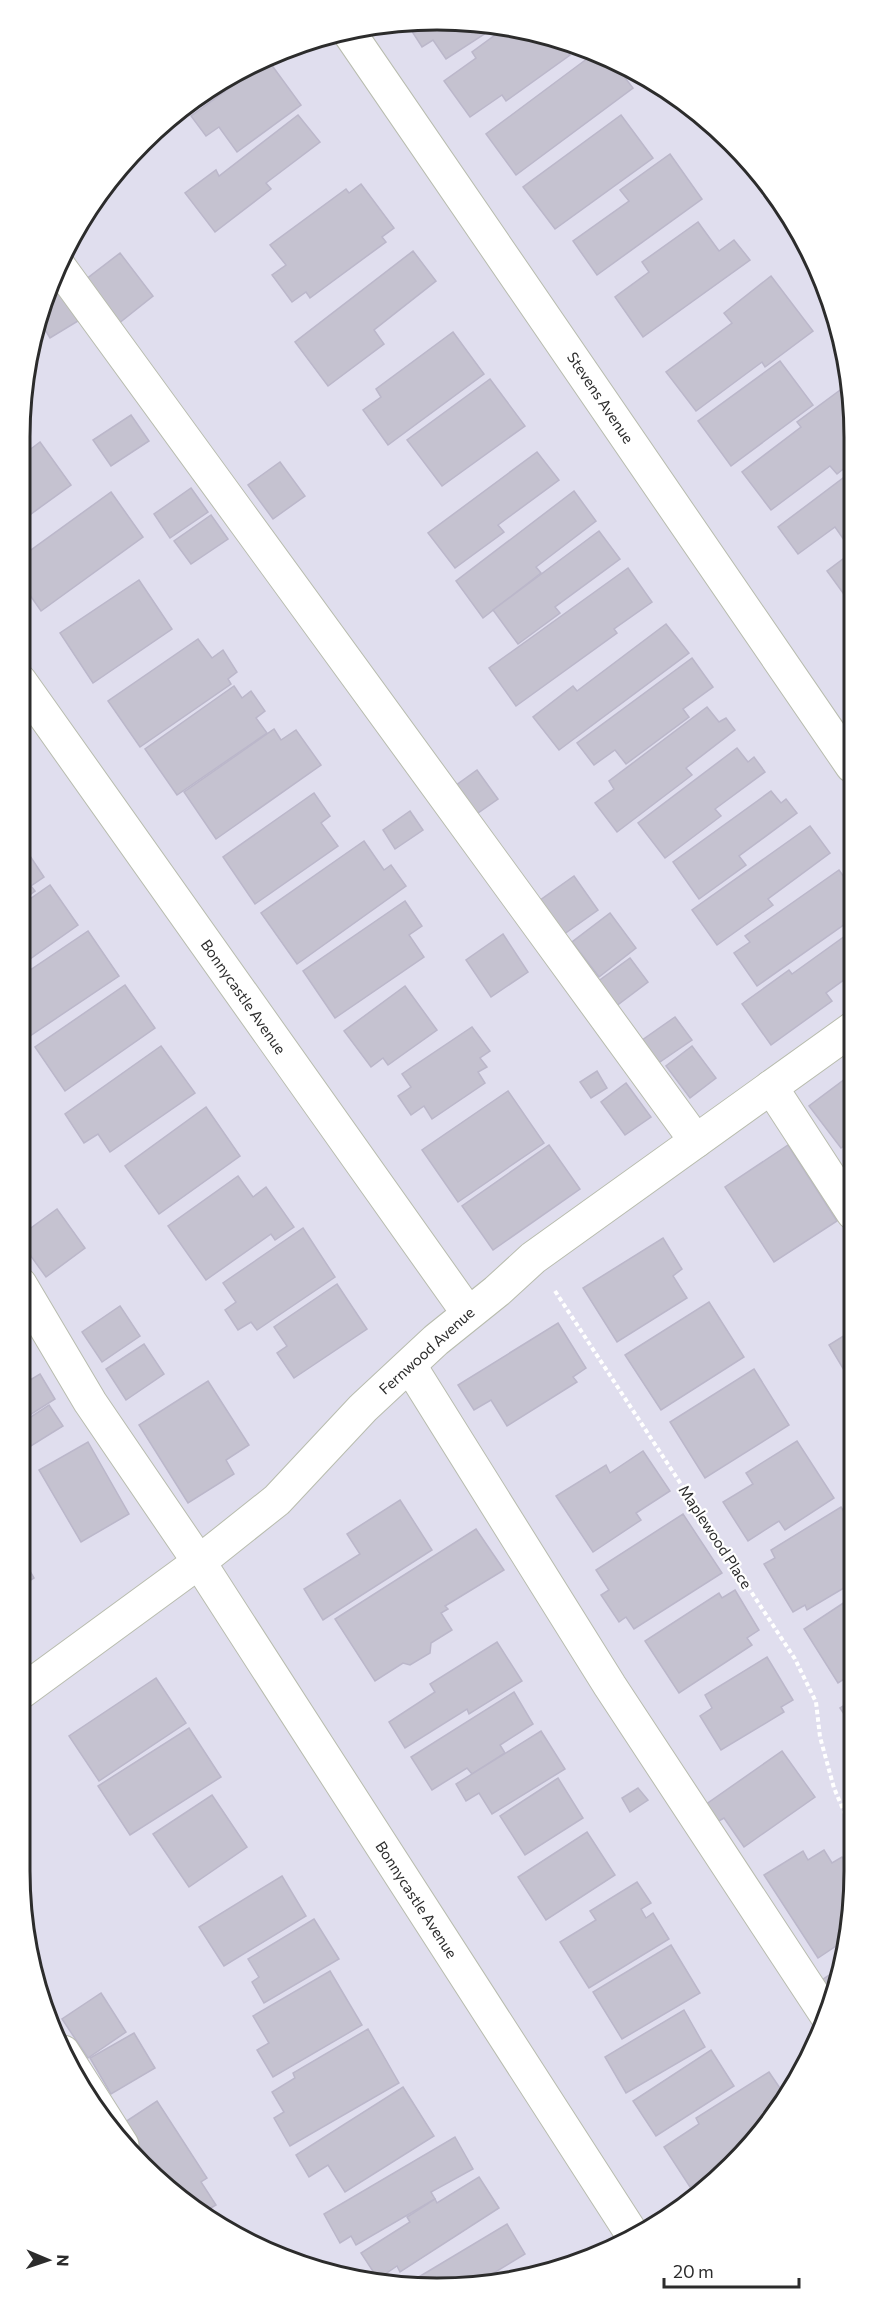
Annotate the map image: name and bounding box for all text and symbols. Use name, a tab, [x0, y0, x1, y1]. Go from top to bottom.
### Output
street label: Stevens Avenue	[564, 348, 638, 447]
street label: Bonnycastle Avenue	[197, 936, 290, 1057]
street label: Fernwood Avenue	[375, 1303, 478, 1398]
street label: Maplewood Place	[676, 1481, 756, 1592]
street label: Bonnycastle Avenue	[372, 1838, 461, 1961]
north arrow	[18, 2230, 78, 2290]
scale bar	[664, 2251, 799, 2289]
text: N	[54, 2254, 73, 2267]
text: 20 m	[673, 2260, 714, 2282]

